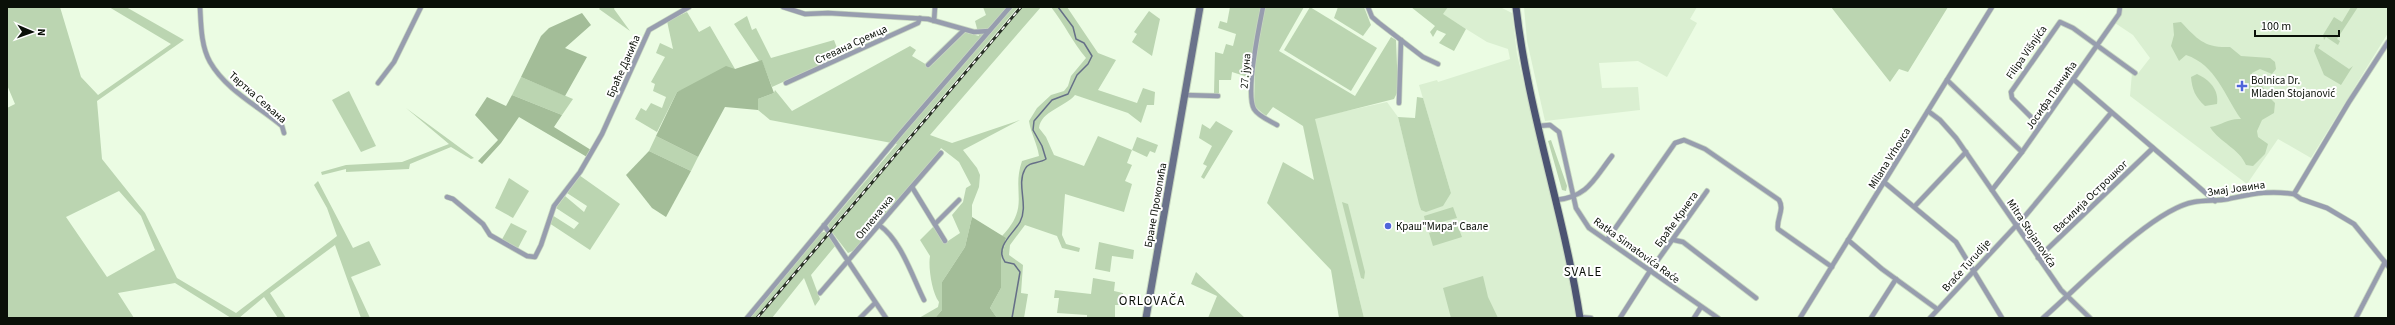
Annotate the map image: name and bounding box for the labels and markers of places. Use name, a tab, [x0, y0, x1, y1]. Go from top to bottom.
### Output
place label: Bolnica Dr. Mladen Stojanović	[2251, 73, 2335, 101]
marker: Bolnica Dr. Mladen Stojanović	[2236, 80, 2248, 92]
place label: Краш"Мира" Свале	[1396, 219, 1489, 234]
marker: Краш"Мира" Свале	[1383, 221, 1393, 231]

